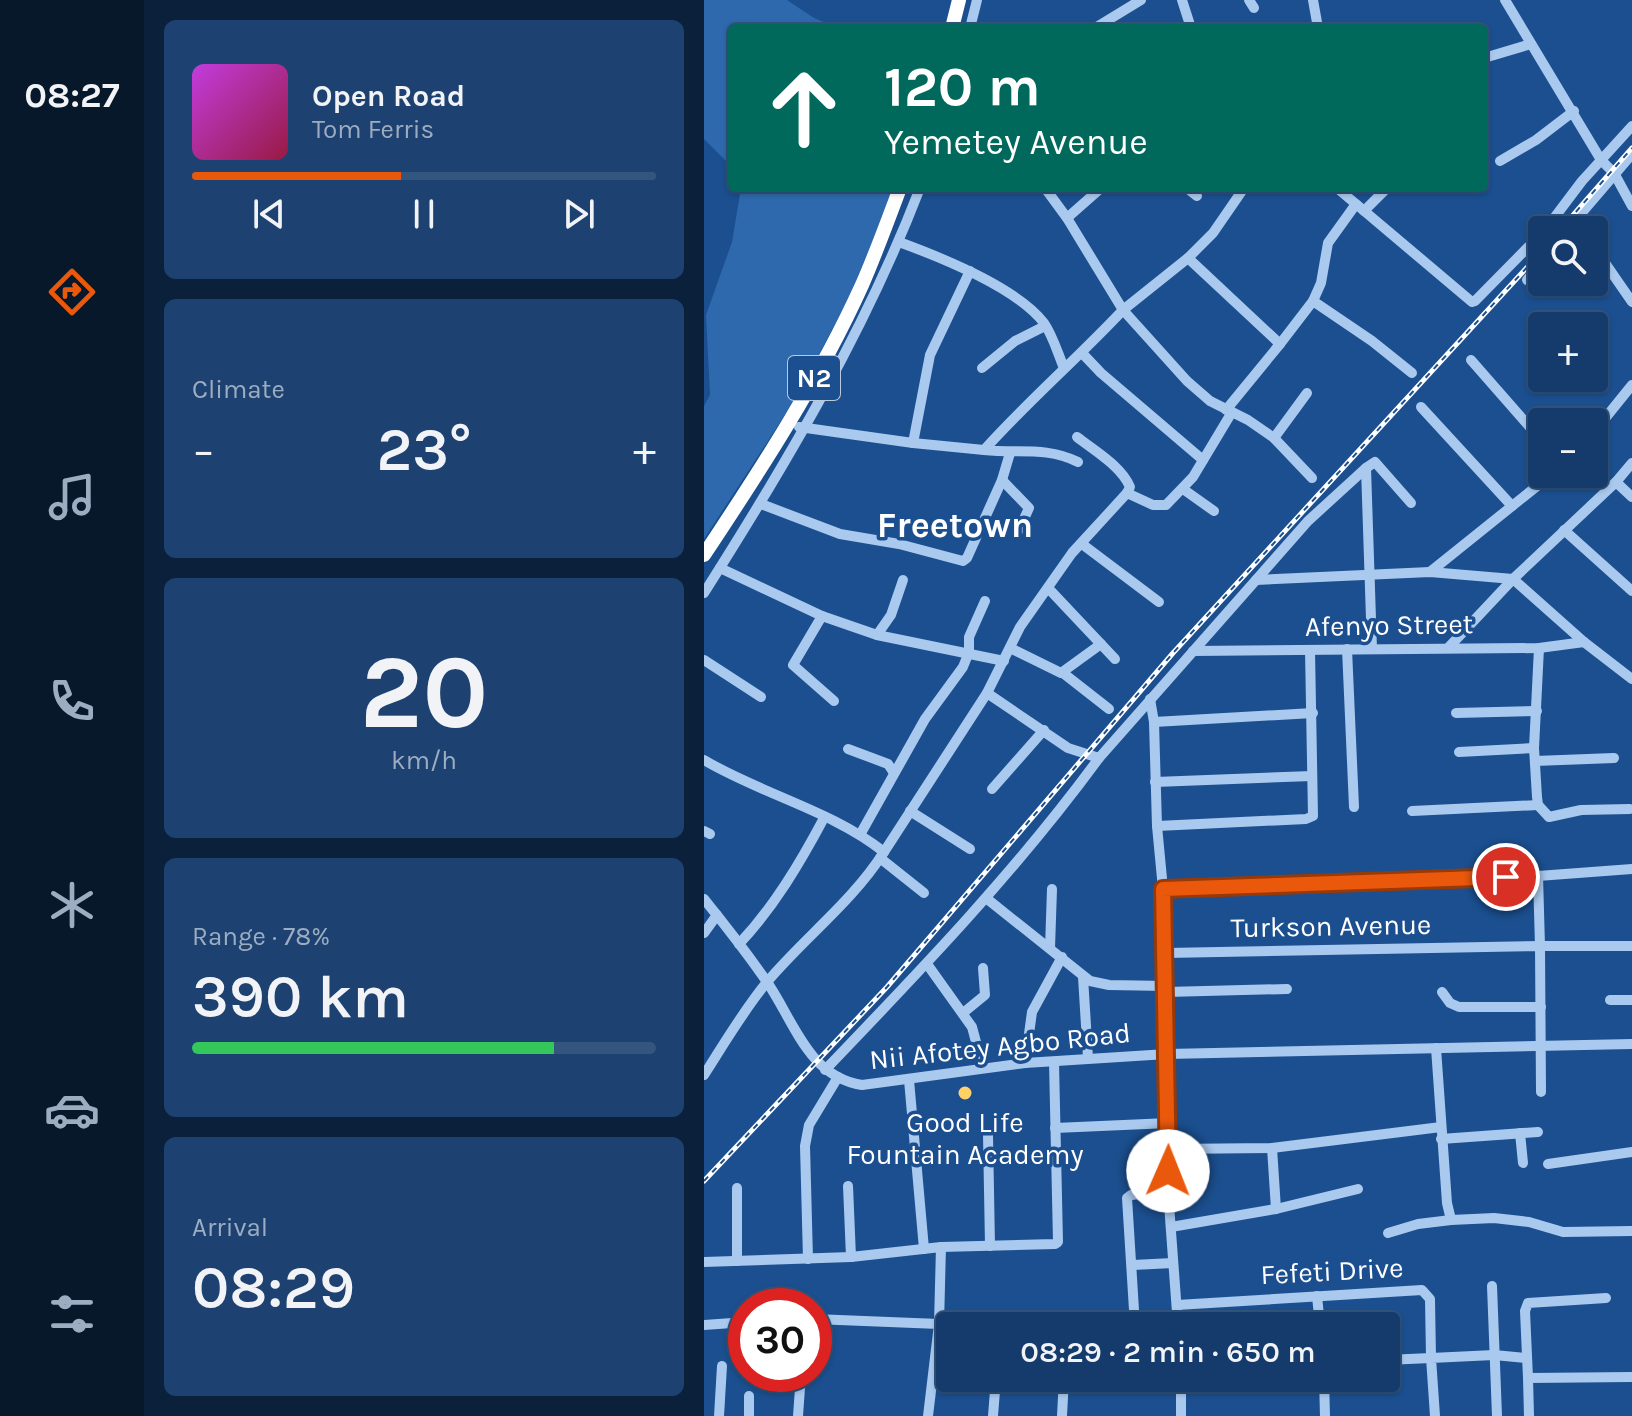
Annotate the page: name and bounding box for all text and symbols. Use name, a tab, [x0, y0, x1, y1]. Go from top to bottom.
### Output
text: 120 m	[884, 54, 1041, 119]
icon: ahead	[752, 56, 856, 160]
text: 08:27	[24, 74, 120, 116]
text: Open Road	[312, 78, 465, 114]
text: Tom Ferris	[312, 114, 434, 145]
text: Yemetey Avenue	[884, 121, 1148, 163]
icon: previous	[247, 192, 291, 236]
icon: pause	[402, 192, 446, 236]
icon: next	[557, 192, 601, 236]
map controls	[1528, 216, 1608, 488]
button: search	[1528, 216, 1608, 296]
icon: directions	[44, 264, 100, 320]
button: +	[1528, 312, 1608, 392]
road number: N2	[788, 356, 840, 400]
text: Climate	[192, 374, 285, 405]
button: −	[1528, 408, 1608, 488]
text: 23°	[376, 415, 472, 485]
text: −	[192, 425, 215, 476]
text: +	[633, 425, 656, 476]
icon: music	[44, 469, 100, 525]
district label: Freetown	[877, 504, 1033, 546]
street label: Afenyo Street	[1304, 607, 1474, 643]
text: 20	[360, 632, 488, 753]
icon: phone	[44, 673, 100, 729]
text: km/h	[391, 745, 457, 776]
pin	[1472, 843, 1540, 911]
icon: arrive	[1484, 855, 1528, 899]
icon: climate	[44, 877, 100, 933]
street label: Turkson Avenue	[1230, 908, 1432, 944]
text: Range · 78%	[192, 921, 330, 952]
text: 390 km	[192, 962, 409, 1032]
street label: Nii Afotey Agbo Road	[868, 1016, 1132, 1076]
icon: car	[44, 1082, 100, 1138]
marker: Good Life Fountain Academy	[956, 1084, 974, 1102]
place label: Good Life Fountain Academy	[846, 1106, 1084, 1171]
position arrow	[1126, 1129, 1210, 1213]
text: Arrival	[192, 1212, 268, 1243]
street label: Fefeti Drive	[1260, 1251, 1404, 1291]
text: 08:29	[192, 1253, 355, 1323]
icon: filters	[44, 1286, 100, 1342]
speed limit sign: 30	[728, 1288, 832, 1392]
text: 08:29 · 2 min · 650 m	[1020, 1334, 1316, 1370]

